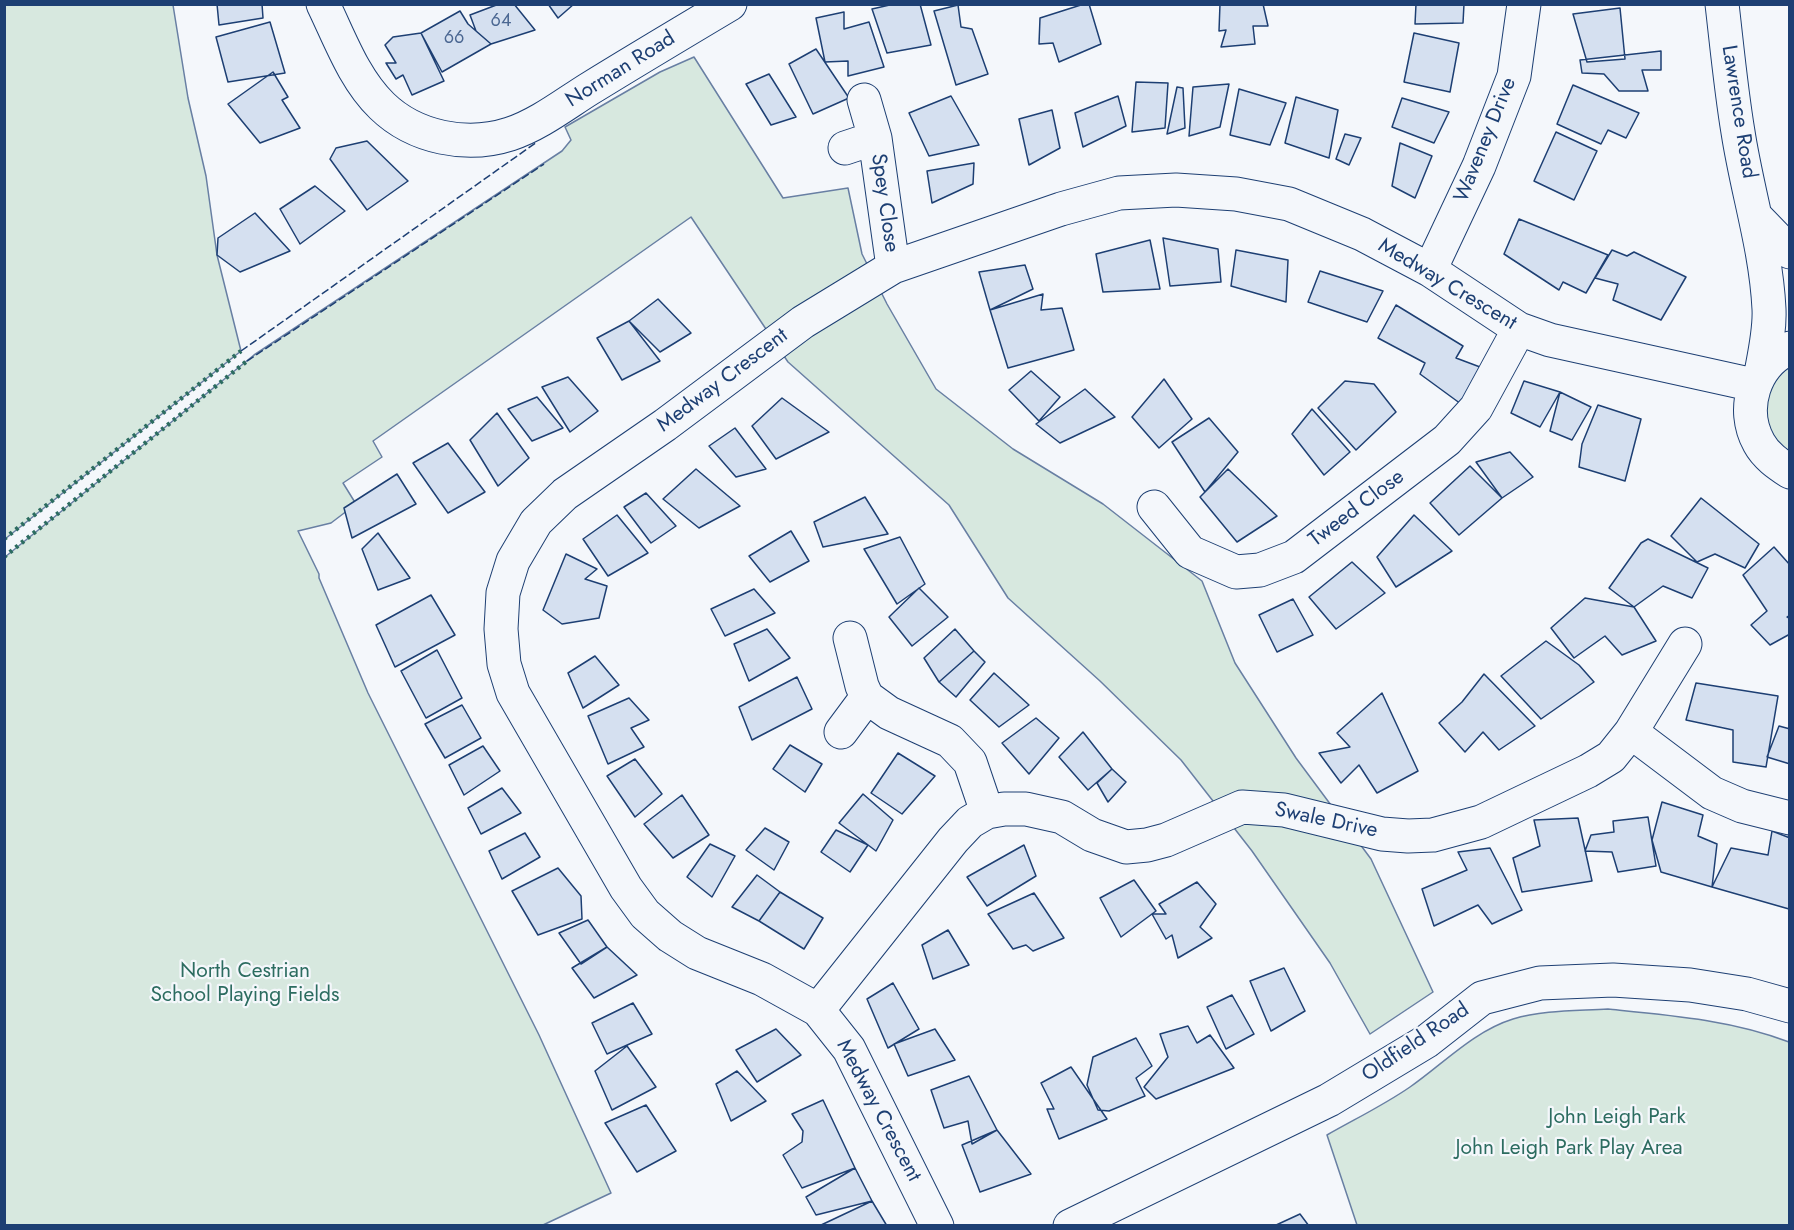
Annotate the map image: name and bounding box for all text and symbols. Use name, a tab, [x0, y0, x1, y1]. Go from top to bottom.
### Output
house number: 64	[491, 11, 511, 33]
street label: Norman Road	[562, 26, 680, 114]
house number: 66	[444, 28, 464, 50]
street label: Lawrence Road	[1715, 43, 1761, 181]
street label: Waveney Drive	[1450, 74, 1522, 206]
street label: Spey Close	[865, 152, 903, 254]
street label: Medway Crescent	[1373, 234, 1521, 336]
street label: Medway Crescent	[653, 324, 793, 438]
street label: Tweed Close	[1304, 465, 1410, 553]
street label: Swale Drive	[1272, 798, 1380, 844]
park label: North Cestrian School Playing Fields	[151, 959, 339, 1009]
street label: Oldfield Road	[1358, 998, 1474, 1088]
street label: Medway Crescent	[830, 1036, 926, 1186]
park label: John Leigh Park	[1548, 1105, 1686, 1131]
park label: John Leigh Park Play Area	[1455, 1136, 1683, 1162]

